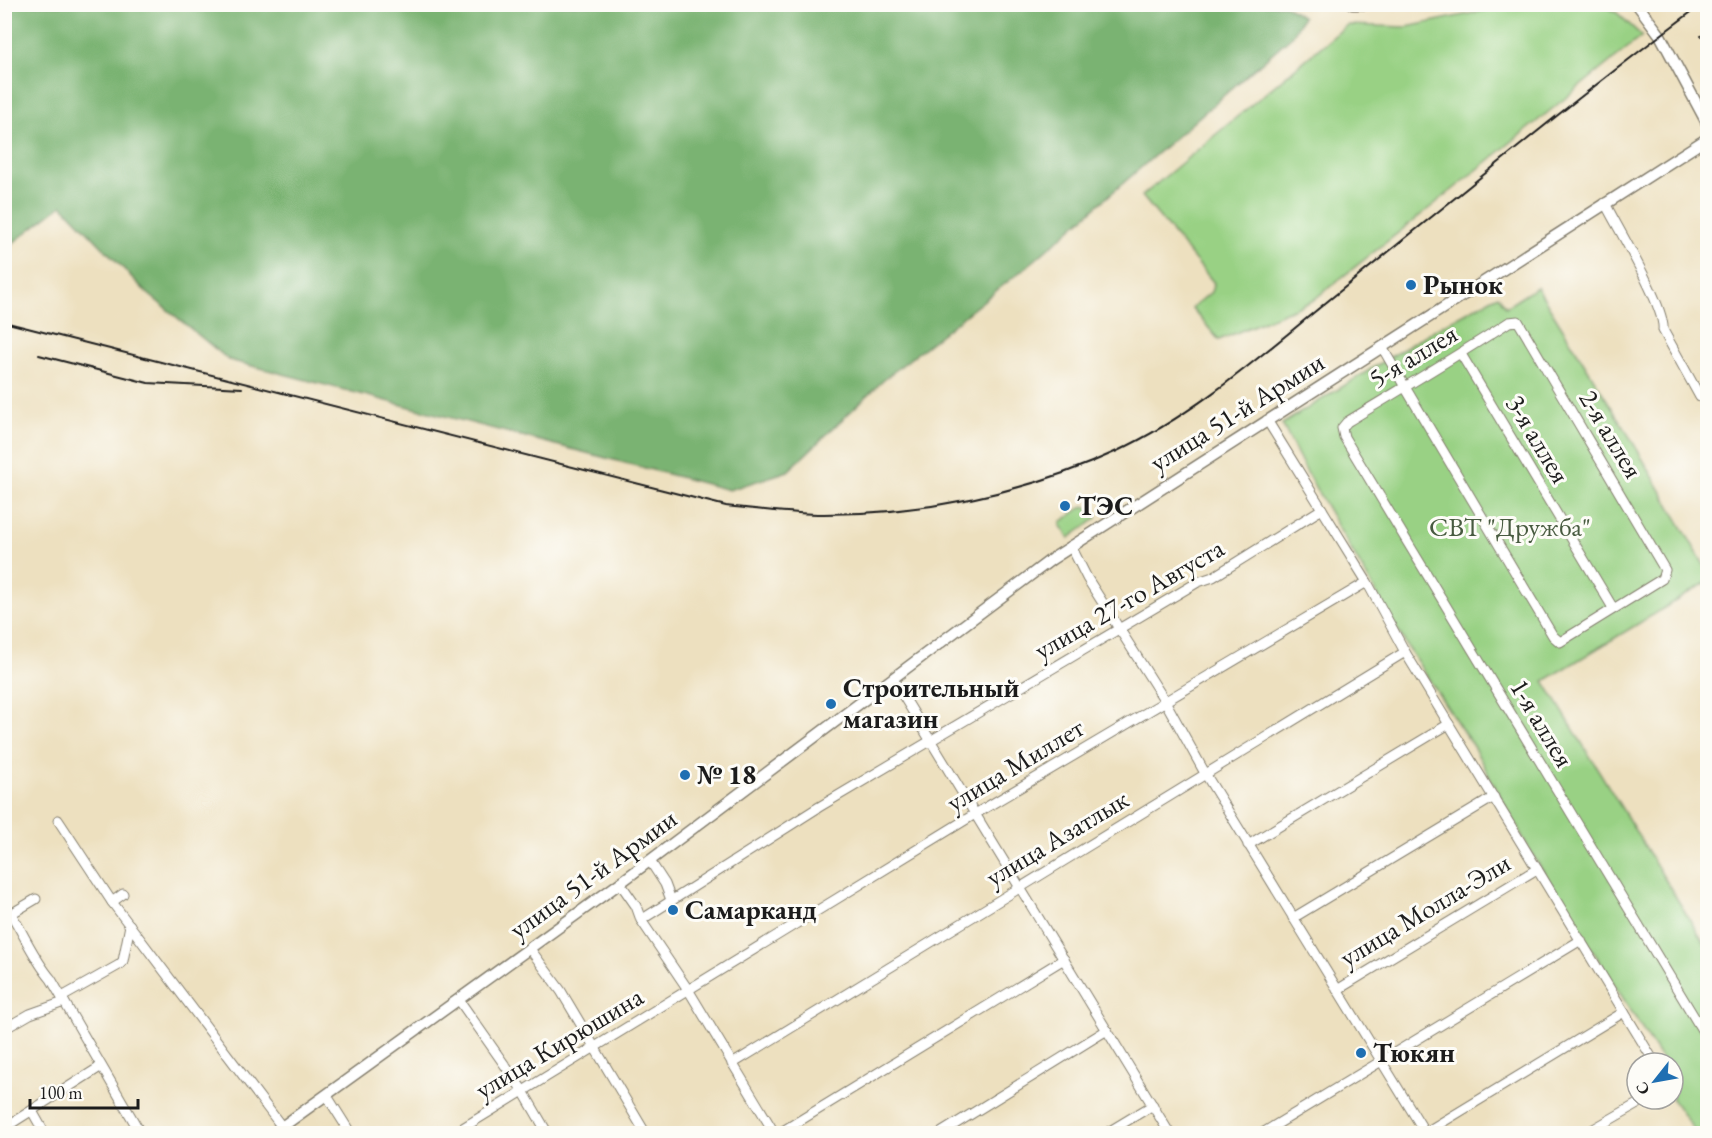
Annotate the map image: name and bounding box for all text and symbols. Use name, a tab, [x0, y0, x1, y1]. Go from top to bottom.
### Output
place label: Рынок	[1423, 267, 1503, 302]
marker: Рынок	[1404, 278, 1418, 292]
street label: 5-я аллея	[1362, 316, 1463, 396]
street label: улица 51-й Армии	[1143, 344, 1330, 479]
street label: 2-я аллея	[1571, 383, 1651, 484]
street label: 3-я аллея	[1498, 388, 1578, 489]
place label: ТЭС	[1077, 488, 1133, 523]
marker: ТЭС	[1058, 499, 1072, 513]
park label: СВТ "Дружба"	[1429, 509, 1591, 544]
street label: улица 27-го Августа	[1027, 530, 1230, 667]
place label: Строительный магазин	[843, 670, 1020, 736]
street label: 1-я аллея	[1502, 672, 1582, 773]
marker: Строительный магазин	[824, 697, 838, 711]
street label: улица Миллет	[939, 710, 1090, 819]
place label: № 18	[697, 757, 756, 792]
marker: № 18	[678, 768, 692, 782]
street label: улица Азатлык	[979, 781, 1135, 894]
street label: улица 51-й Армии	[502, 801, 684, 946]
street label: улица Молла-Эли	[1333, 845, 1517, 974]
place label: Самарканд	[685, 892, 817, 927]
marker: Самарканд	[666, 903, 680, 917]
street label: улица Кирюшина	[468, 978, 649, 1107]
place label: Тюкян	[1373, 1035, 1455, 1070]
marker: Тюкян	[1354, 1046, 1368, 1060]
north arrow	[1625, 1051, 1685, 1111]
scale bar	[30, 1072, 138, 1110]
text: С	[1631, 1078, 1654, 1099]
text: 100 m	[39, 1081, 83, 1104]

